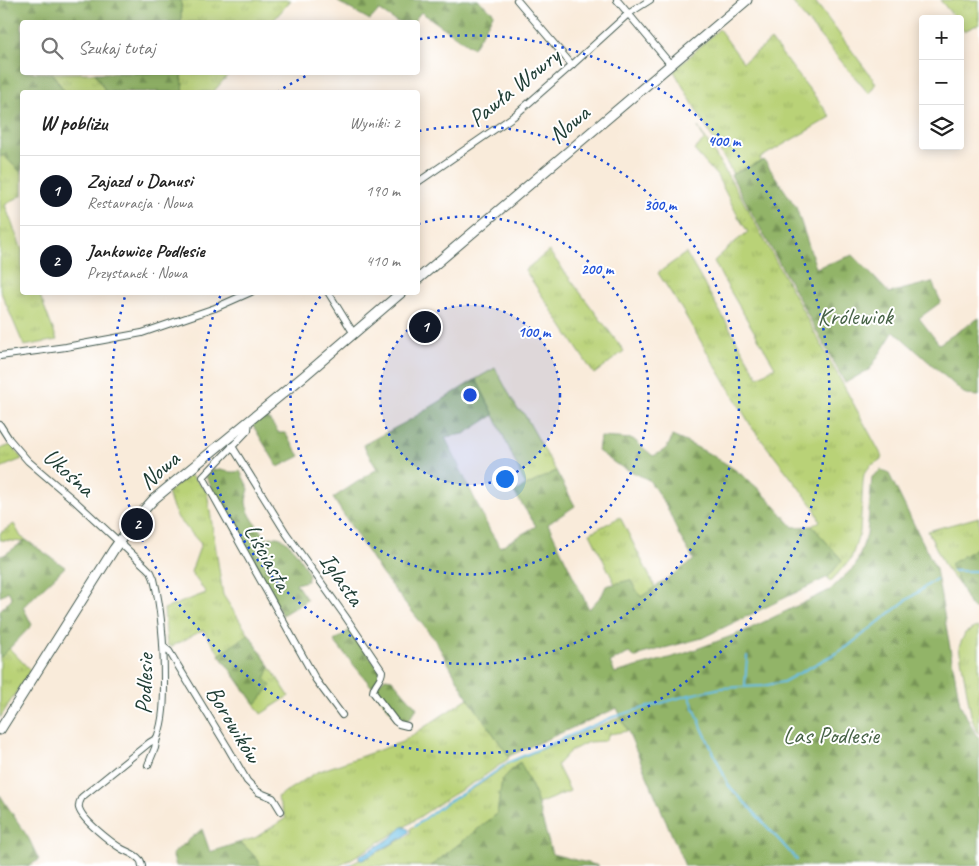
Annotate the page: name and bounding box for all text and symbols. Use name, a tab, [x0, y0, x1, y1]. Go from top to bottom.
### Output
map controls	[919, 15, 964, 150]
button: +	[919, 15, 964, 60]
search box	[20, 20, 420, 75]
icon: search	[38, 34, 66, 62]
text: Szukaj tutaj	[78, 36, 155, 60]
street label: Pawła Wowry	[462, 40, 567, 133]
button: −	[919, 60, 964, 105]
street label: Nowa	[542, 97, 597, 150]
button: layers	[919, 105, 964, 150]
text: W pobliżu	[40, 110, 107, 136]
text: Wyniki: 2	[349, 113, 400, 133]
text: 400 m	[708, 132, 742, 151]
text: Zajazd u Danusi	[87, 169, 192, 193]
text: 1	[52, 181, 60, 201]
text: 190 m	[366, 181, 400, 201]
text: Restauracja · Nowa	[87, 193, 192, 213]
text: 300 m	[644, 196, 678, 215]
text: Jankowice Podlesie	[87, 239, 205, 263]
text: 2	[52, 251, 60, 271]
text: 410 m	[366, 251, 400, 271]
text: 200 m	[581, 260, 615, 279]
text: Przystanek · Nowa	[87, 263, 187, 283]
park label: Królewiok	[817, 301, 895, 331]
pin: 1	[409, 308, 441, 346]
text: 100 m	[518, 323, 552, 342]
centre of rings	[461, 386, 479, 404]
street label: Ukośna	[37, 441, 102, 504]
street label: Nowa	[132, 443, 187, 496]
your location	[492, 466, 518, 492]
pin: 2	[121, 505, 153, 543]
street label: Liściasta	[237, 518, 300, 598]
street label: Iglasta	[313, 547, 372, 613]
street label: Podlesie	[128, 651, 160, 715]
street label: Borowików	[199, 680, 269, 769]
park label: Las Podlesie	[783, 720, 881, 750]

